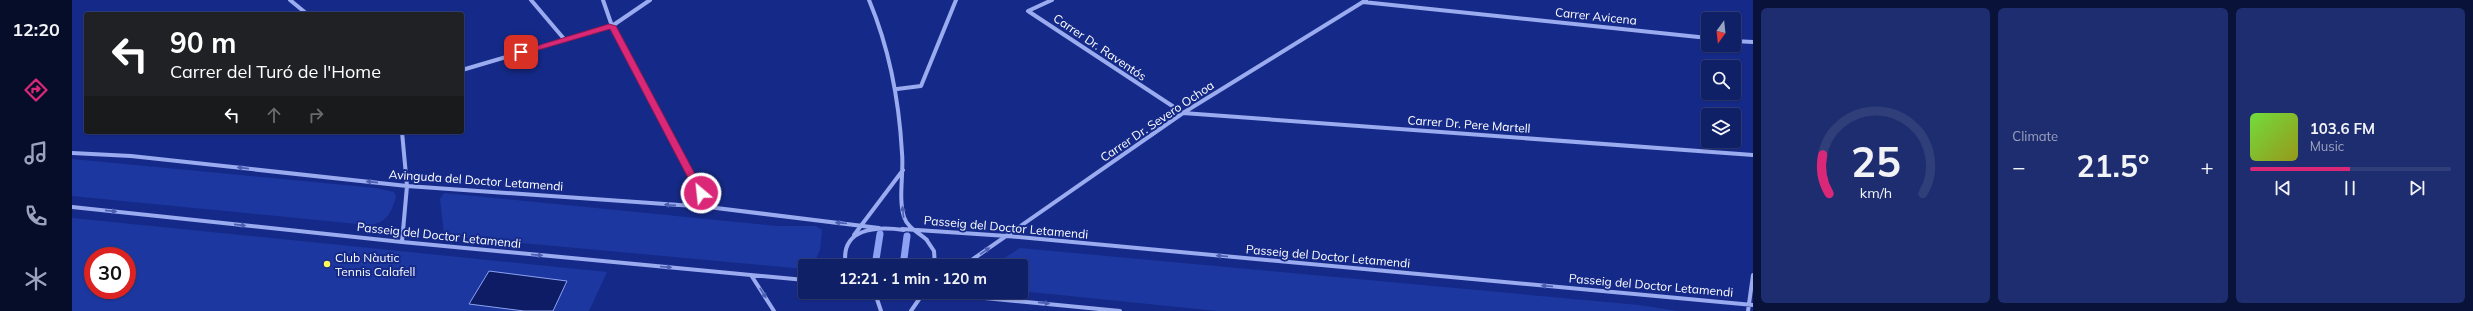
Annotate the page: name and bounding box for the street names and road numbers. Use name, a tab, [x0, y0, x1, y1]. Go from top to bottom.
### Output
street label: Carrer Avicena	[1554, 4, 1638, 28]
street label: Carrer Dr. Raventós	[1051, 10, 1149, 84]
street label: Carrer Dr. Severo Ochoa	[1097, 77, 1217, 165]
street label: Carrer Dr. Pere Martell	[1407, 112, 1531, 136]
street label: Avinguda del Doctor Letamendi	[388, 166, 564, 194]
street label: Passeig del Doctor Letamendi	[923, 212, 1089, 242]
street label: Passeig del Doctor Letamendi	[356, 219, 522, 251]
street label: Passeig del Doctor Letamendi	[1245, 241, 1411, 271]
street label: Passeig del Doctor Letamendi	[1568, 270, 1734, 300]

